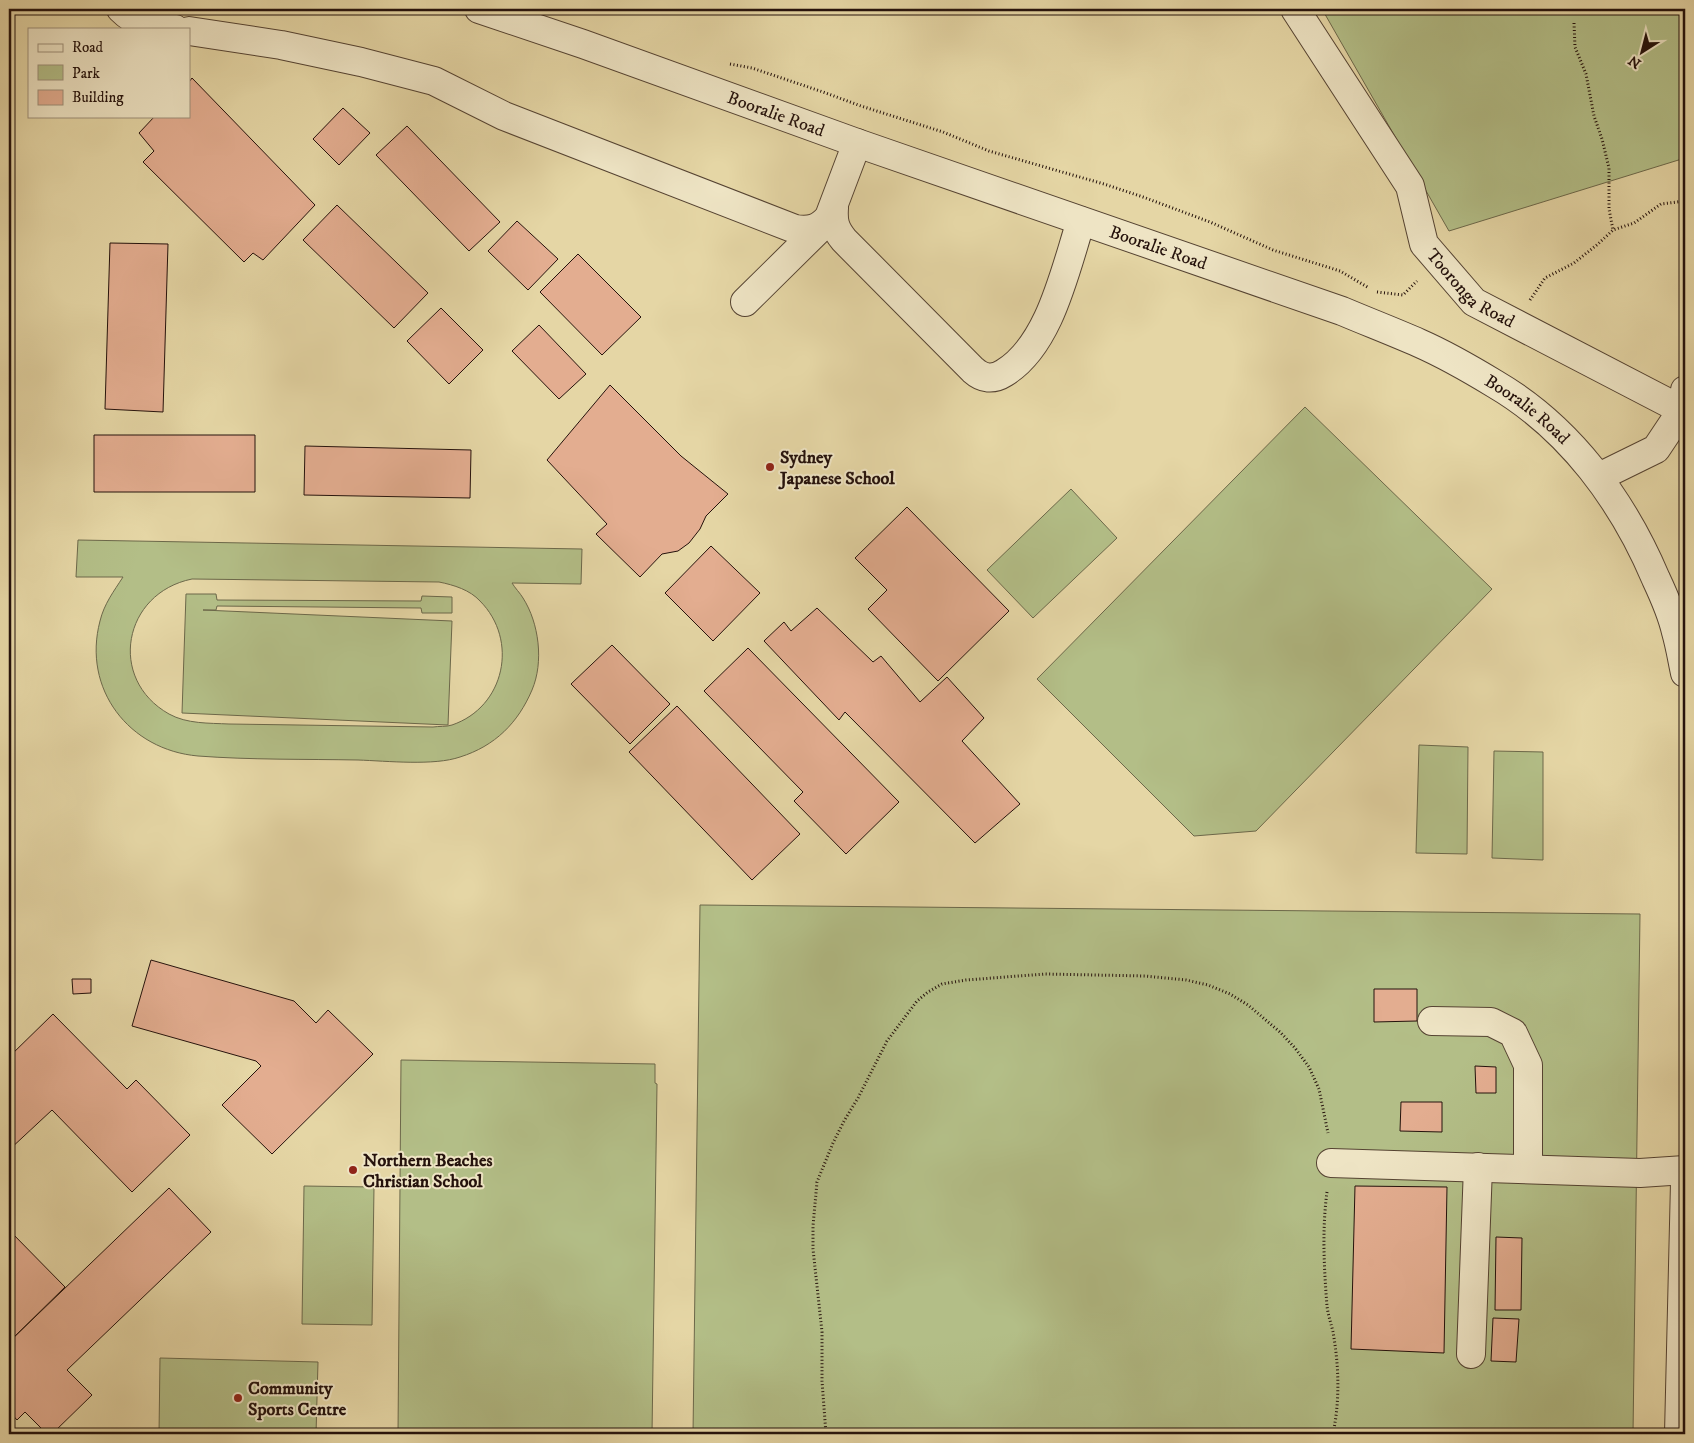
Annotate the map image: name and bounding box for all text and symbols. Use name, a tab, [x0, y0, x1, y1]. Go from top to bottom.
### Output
legend	[28, 28, 190, 118]
north arrow	[1616, 28, 1666, 78]
text: Road	[72, 38, 104, 57]
text: N	[1625, 51, 1645, 72]
text: Park	[72, 64, 101, 83]
street label: Booralie Road	[724, 87, 827, 142]
text: Building	[72, 88, 124, 107]
street label: Booralie Road	[1106, 221, 1210, 275]
street label: Tooronga Road	[1421, 245, 1518, 333]
street label: Booralie Road	[1480, 370, 1574, 449]
place label: Sydney Japanese School	[778, 447, 895, 490]
marker: Sydney Japanese School	[764, 461, 776, 473]
place label: Northern Beaches Christian School	[363, 1150, 492, 1193]
marker: Northern Beaches Christian School	[347, 1164, 359, 1176]
place label: Community Sports Centre	[248, 1378, 347, 1421]
marker: Community Sports Centre	[232, 1392, 244, 1404]

